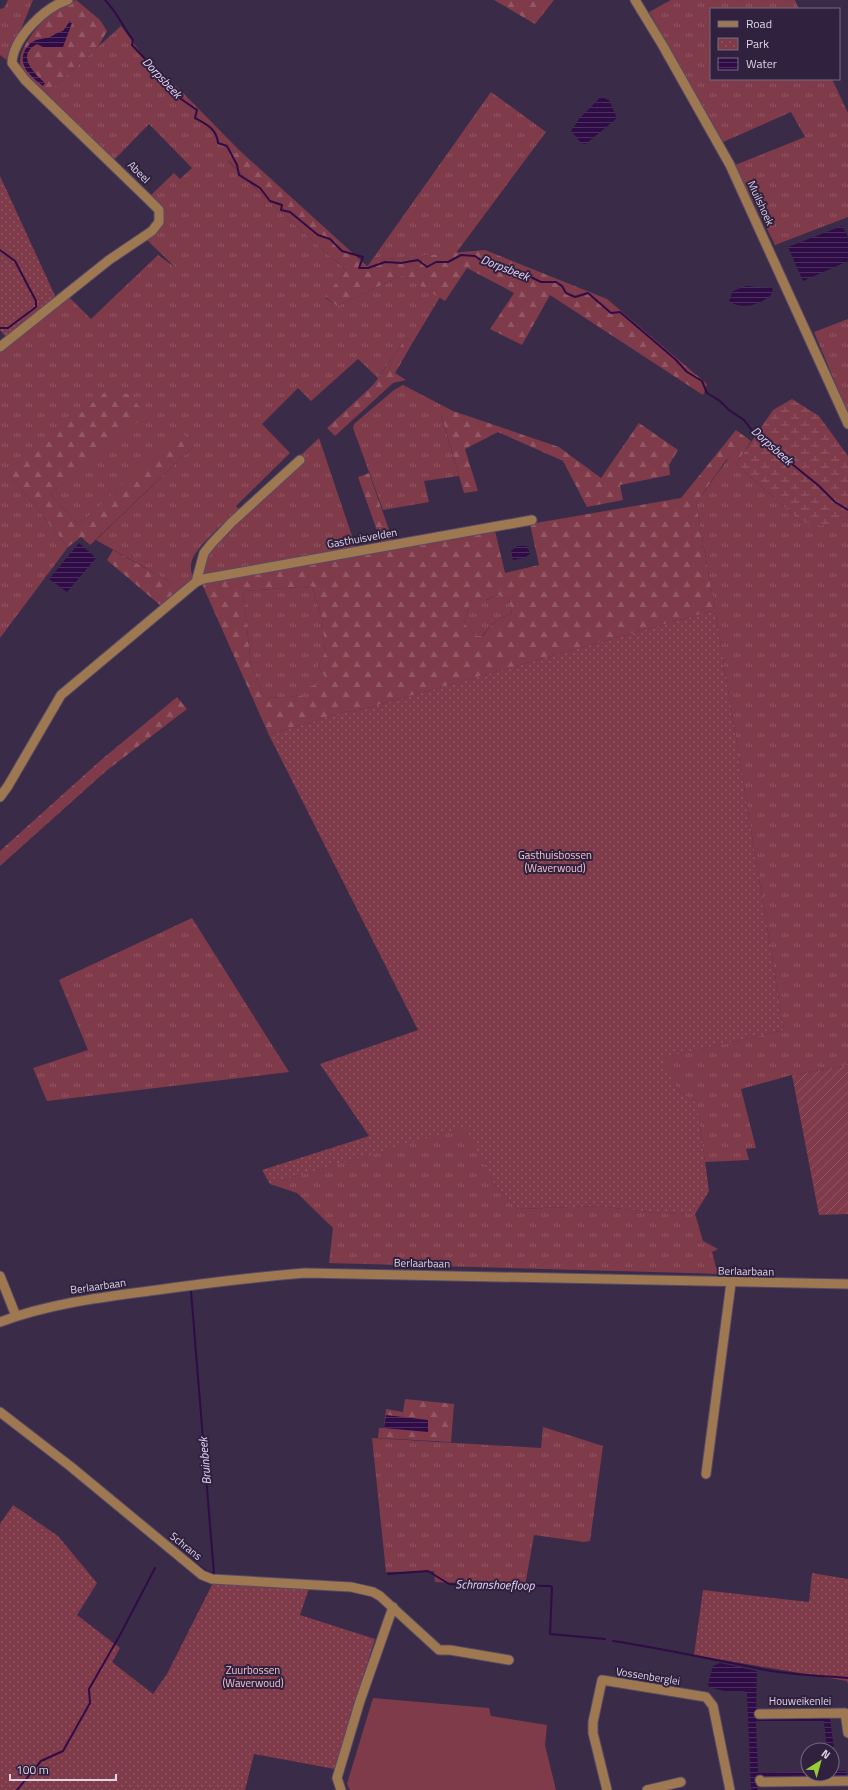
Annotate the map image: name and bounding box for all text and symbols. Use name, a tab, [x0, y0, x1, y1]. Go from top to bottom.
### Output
legend	[710, 8, 840, 80]
text: Road	[746, 14, 772, 33]
text: Park	[746, 34, 769, 53]
water label: Dorpsbeek	[138, 53, 188, 104]
text: Water	[746, 54, 777, 73]
street label: Abeel	[124, 157, 154, 187]
street label: Muilshoek	[744, 178, 779, 229]
water label: Dorpsbeek	[478, 250, 534, 286]
water label: Dorpsbeek	[747, 422, 799, 471]
street label: Gasthuisvelden	[326, 524, 398, 552]
park label: Gasthuisbossen (Waverwoud)	[518, 847, 592, 876]
street label: Berlaarbaan	[394, 1255, 450, 1271]
street label: Berlaarbaan	[718, 1263, 774, 1279]
street label: Berlaarbaan	[69, 1274, 127, 1298]
water label: Bruinbeek	[193, 1435, 216, 1486]
street label: Schrans	[167, 1528, 205, 1564]
water label: Schranshoefloop	[455, 1574, 536, 1595]
park label: Zuurbossen (Waverwoud)	[222, 1662, 284, 1691]
street label: Vossenberglei	[615, 1663, 681, 1689]
street label: Houweikenlei	[769, 1693, 831, 1709]
north arrow	[800, 1742, 840, 1782]
text: N	[818, 1745, 834, 1763]
scale bar	[10, 1756, 116, 1782]
text: 100 m	[16, 1760, 49, 1779]

